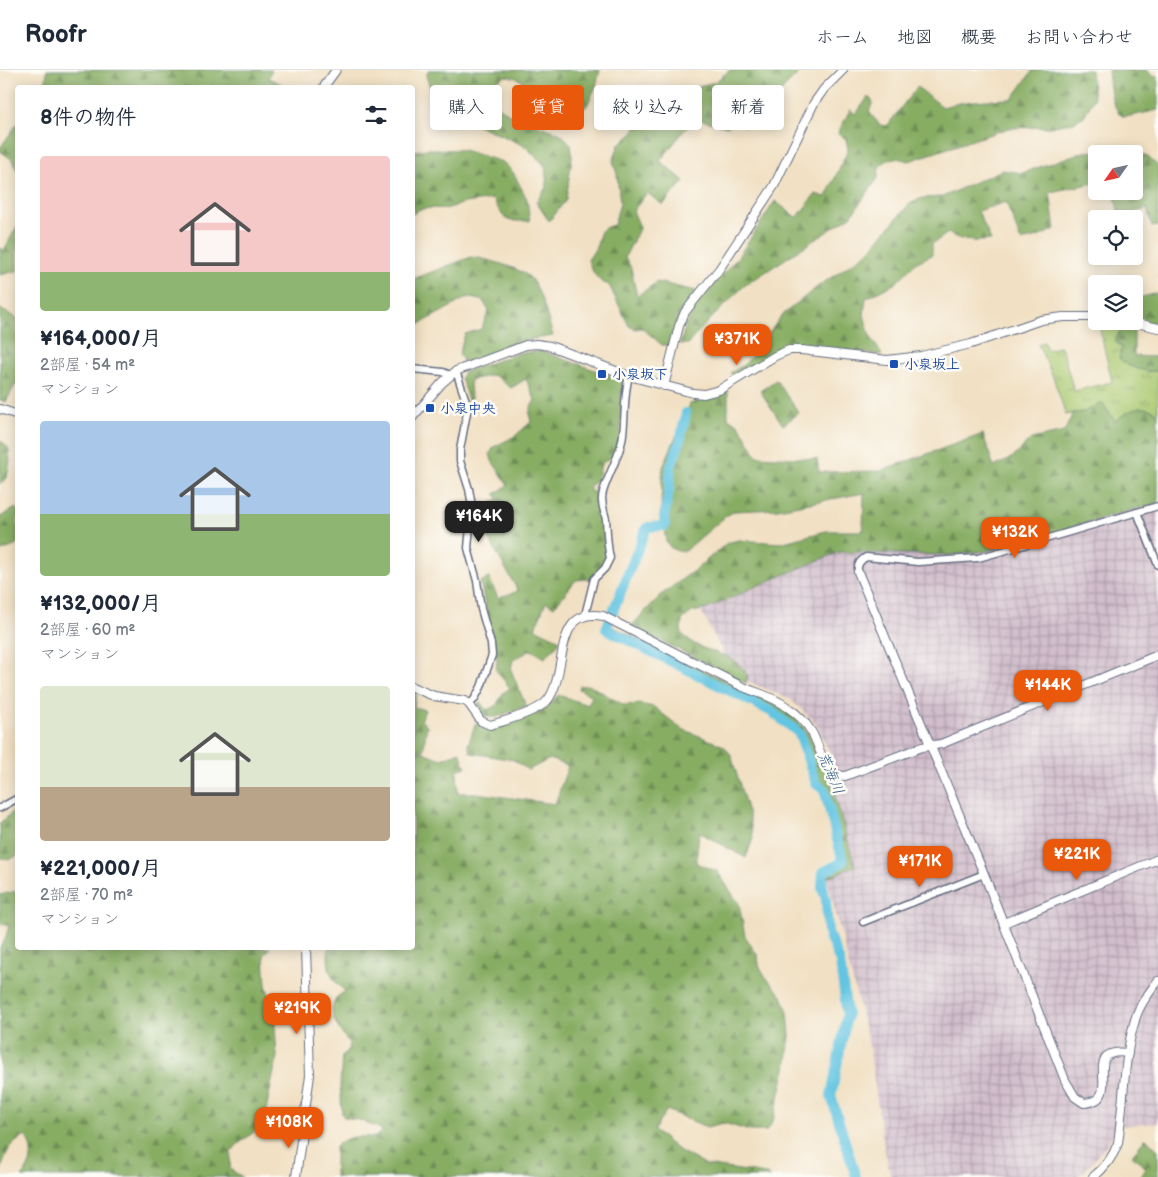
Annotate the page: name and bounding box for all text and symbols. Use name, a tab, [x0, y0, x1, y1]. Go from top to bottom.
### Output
text: Roofr	[25, 20, 87, 49]
text: ホーム	[816, 27, 869, 48]
text: 地図	[897, 27, 933, 48]
text: 概要	[961, 27, 997, 48]
text: お問い合わせ	[1025, 27, 1133, 48]
chip: 購入	[430, 85, 502, 130]
chip: 賃貸	[512, 85, 584, 130]
chip: 絞り込み	[594, 85, 702, 130]
chip: 新着	[712, 85, 784, 130]
icon: filters	[362, 101, 390, 129]
text: 8件の物件	[40, 105, 137, 130]
north arrow	[1088, 145, 1142, 200]
map controls	[1088, 145, 1143, 330]
icon: home	[170, 189, 260, 279]
button: locate	[1088, 210, 1143, 265]
button: layers	[1088, 275, 1143, 330]
pin: ¥371K	[702, 324, 772, 366]
text: ¥164,000/月	[40, 326, 162, 351]
text: ¥371K	[714, 330, 760, 349]
text: 2部屋 · 54 m²	[40, 356, 135, 375]
place label: 小泉坂上	[904, 356, 960, 373]
marker: 小泉坂上	[888, 358, 900, 370]
place label: 小泉坂下	[612, 366, 668, 383]
marker: 小泉坂下	[596, 368, 608, 380]
text: マンション	[40, 380, 119, 399]
place label: 小泉中央	[440, 400, 496, 417]
marker: 小泉中央	[424, 402, 436, 414]
icon: home	[170, 454, 260, 544]
pin: ¥164K	[444, 500, 514, 543]
text: ¥164K	[456, 507, 502, 526]
pin: ¥132K	[980, 516, 1050, 559]
text: ¥132K	[992, 523, 1038, 542]
text: ¥132,000/月	[40, 591, 162, 616]
text: 2部屋 · 60 m²	[40, 621, 136, 640]
text: マンション	[40, 645, 119, 664]
pin: ¥144K	[1013, 670, 1083, 712]
text: ¥144K	[1025, 676, 1071, 695]
icon: home	[170, 719, 260, 809]
water label: 荒海川	[813, 749, 848, 798]
pin: ¥221K	[1042, 838, 1112, 881]
text: ¥221K	[1054, 845, 1100, 864]
pin: ¥171K	[885, 846, 955, 888]
text: ¥171K	[898, 852, 942, 871]
text: ¥221,000/月	[40, 856, 161, 881]
text: 2部屋 · 70 m²	[40, 886, 133, 905]
text: マンション	[40, 910, 119, 929]
pin: ¥219K	[262, 992, 332, 1035]
text: ¥219K	[274, 999, 320, 1018]
pin: ¥108K	[254, 1106, 324, 1149]
text: ¥108K	[265, 1113, 313, 1132]

